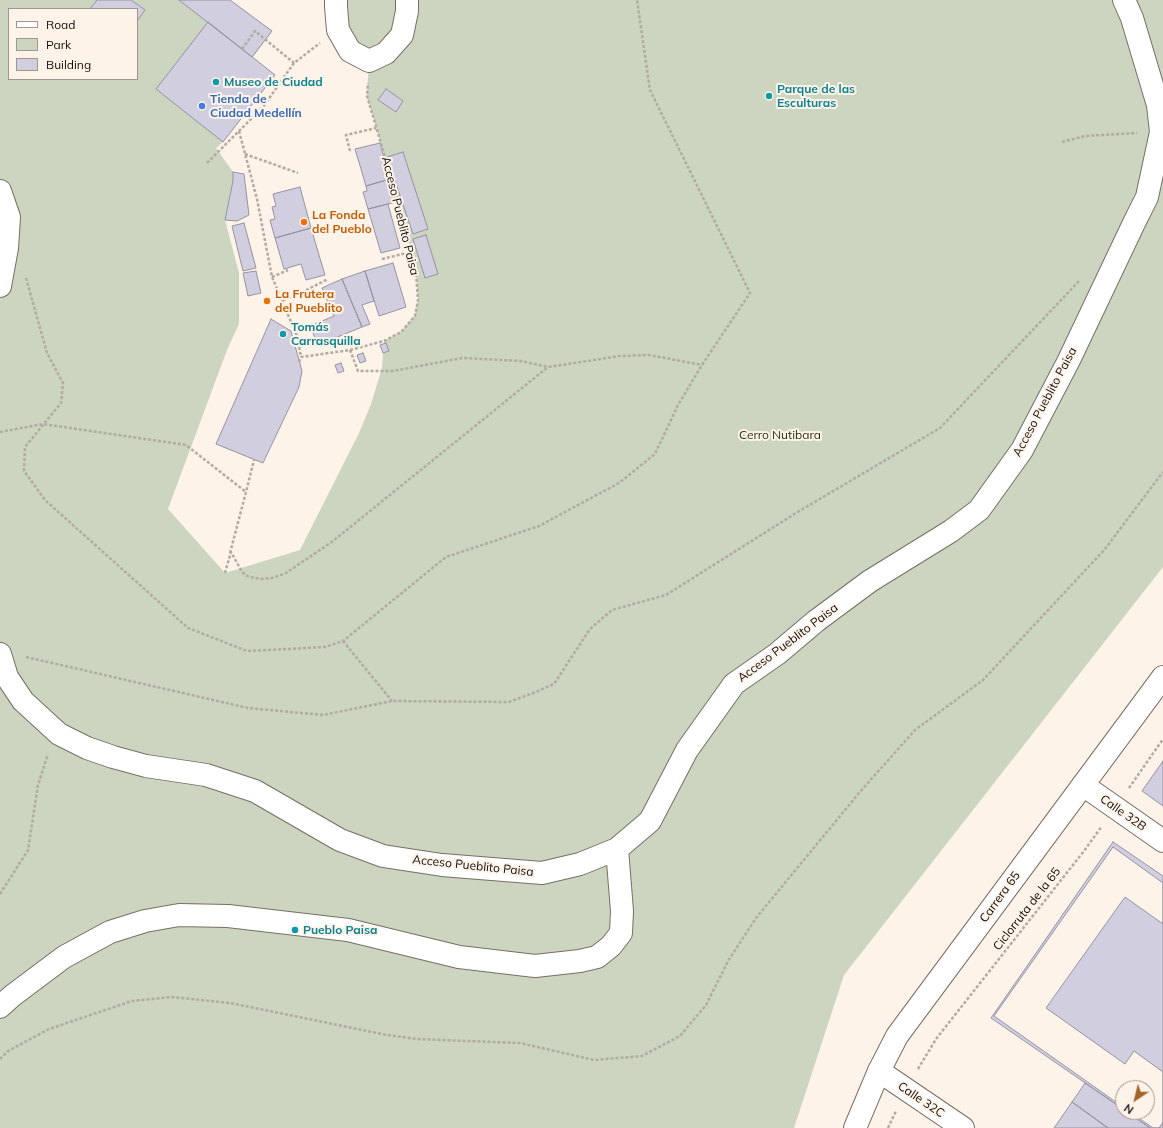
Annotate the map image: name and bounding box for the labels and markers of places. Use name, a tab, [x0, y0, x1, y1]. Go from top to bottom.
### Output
place label: Museo de Ciudad	[224, 75, 323, 89]
marker: Museo de Ciudad	[211, 77, 221, 87]
place label: Parque de las Esculturas	[777, 82, 855, 110]
marker: Parque de las Esculturas	[764, 91, 774, 101]
place label: Tienda de Ciudad Medellín	[210, 92, 302, 120]
marker: Tienda de Ciudad Medellín	[197, 101, 207, 111]
place label: La Fonda del Pueblo	[312, 208, 372, 236]
marker: La Fonda del Pueblo	[299, 217, 309, 227]
place label: La Frutera del Pueblito	[275, 287, 342, 315]
marker: La Frutera del Pueblito	[262, 296, 272, 306]
place label: Tomás Carrasquilla	[291, 320, 361, 348]
marker: Tomás Carrasquilla	[278, 329, 288, 339]
place label: Pueblo Paisa	[303, 923, 377, 937]
marker: Pueblo Paisa	[290, 925, 300, 935]

